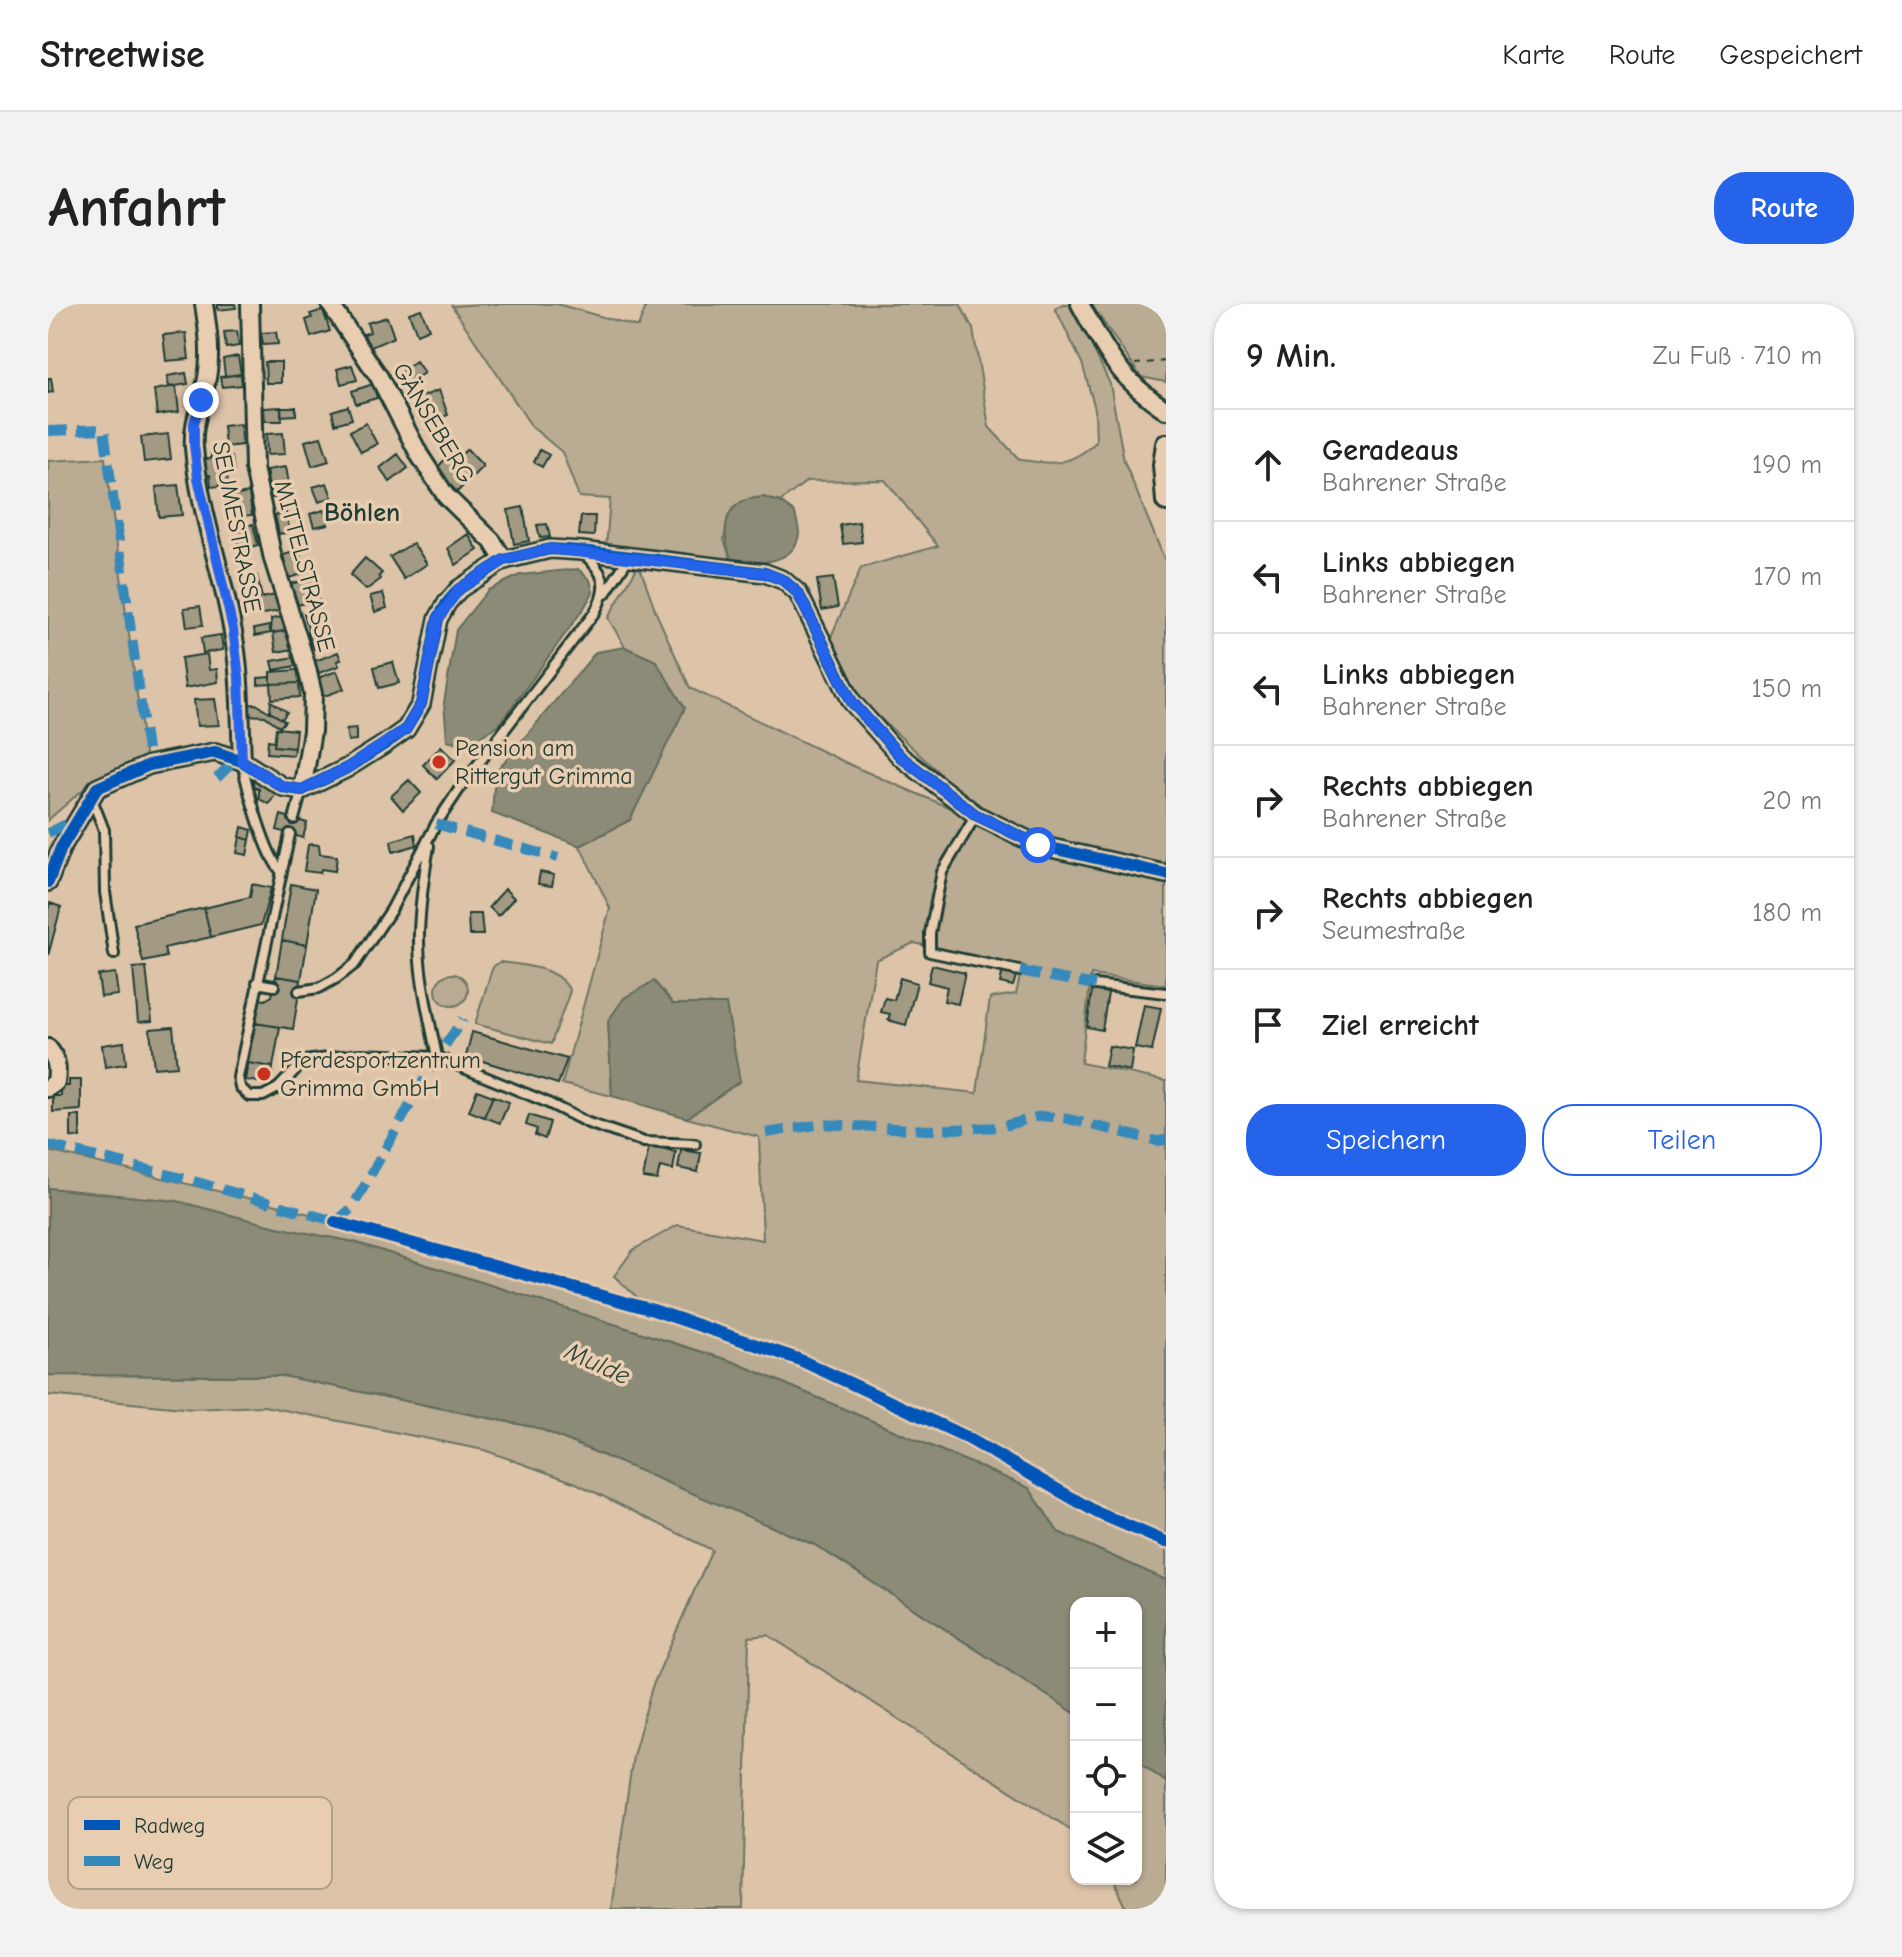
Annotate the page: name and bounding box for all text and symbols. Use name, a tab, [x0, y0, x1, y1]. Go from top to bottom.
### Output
text: Streetwise	[40, 33, 205, 77]
text: Karte	[1502, 39, 1565, 71]
text: Route	[1609, 39, 1675, 71]
text: Gespeichert	[1719, 39, 1862, 71]
button: Route	[1714, 172, 1854, 244]
text: Anfahrt	[48, 176, 225, 240]
text: 9 Min.	[1246, 336, 1336, 376]
text: Zu Fuß · 710 m	[1652, 341, 1822, 371]
street label: GÄNSEBERG	[387, 358, 481, 488]
route end	[183, 382, 219, 418]
text: Geradeaus	[1322, 433, 1458, 468]
street label: SEUMESTRASSE	[207, 439, 267, 615]
icon: ahead	[1246, 443, 1290, 487]
text: 190 m	[1752, 450, 1822, 480]
text: Bahrener Straße	[1322, 468, 1506, 498]
street label: MITTELSTRASSE	[269, 477, 341, 655]
district label: Böhlen	[324, 498, 400, 528]
text: Links abbiegen	[1322, 545, 1515, 580]
icon: left	[1246, 555, 1290, 599]
text: 170 m	[1753, 562, 1822, 592]
text: Bahrener Straße	[1322, 580, 1506, 610]
text: Links abbiegen	[1322, 657, 1515, 692]
icon: left	[1246, 667, 1290, 711]
text: 150 m	[1752, 674, 1822, 704]
text: Bahrener Straße	[1322, 692, 1506, 722]
place label: Pension am Rittergut Grimma	[455, 734, 633, 790]
marker: Pension am Rittergut Grimma	[430, 753, 448, 771]
text: Rechts abbiegen	[1322, 769, 1534, 804]
icon: right	[1246, 779, 1290, 823]
text: 20 m	[1762, 786, 1822, 816]
text: Bahrener Straße	[1322, 804, 1506, 834]
route start	[1020, 827, 1056, 863]
text: Rechts abbiegen	[1322, 881, 1534, 916]
icon: right	[1246, 891, 1290, 935]
text: 180 m	[1752, 898, 1822, 928]
text: Seumestraße	[1322, 916, 1465, 946]
icon: arrive	[1246, 1003, 1290, 1047]
text: Ziel erreicht	[1322, 1008, 1479, 1043]
place label: Pferdesportzentrum Grimma GmbH	[280, 1046, 481, 1102]
marker: Pferdesportzentrum Grimma GmbH	[255, 1065, 273, 1083]
button: Speichern	[1246, 1104, 1526, 1176]
button: Teilen	[1542, 1104, 1822, 1176]
water label: Mulde	[559, 1336, 635, 1391]
map controls	[1070, 1597, 1142, 1885]
button: +	[1070, 1597, 1142, 1669]
button: −	[1070, 1669, 1142, 1741]
button: locate	[1070, 1741, 1142, 1813]
legend	[68, 1797, 332, 1889]
text: Radweg	[134, 1813, 205, 1839]
button: layers	[1070, 1813, 1142, 1885]
text: Weg	[134, 1849, 174, 1875]

